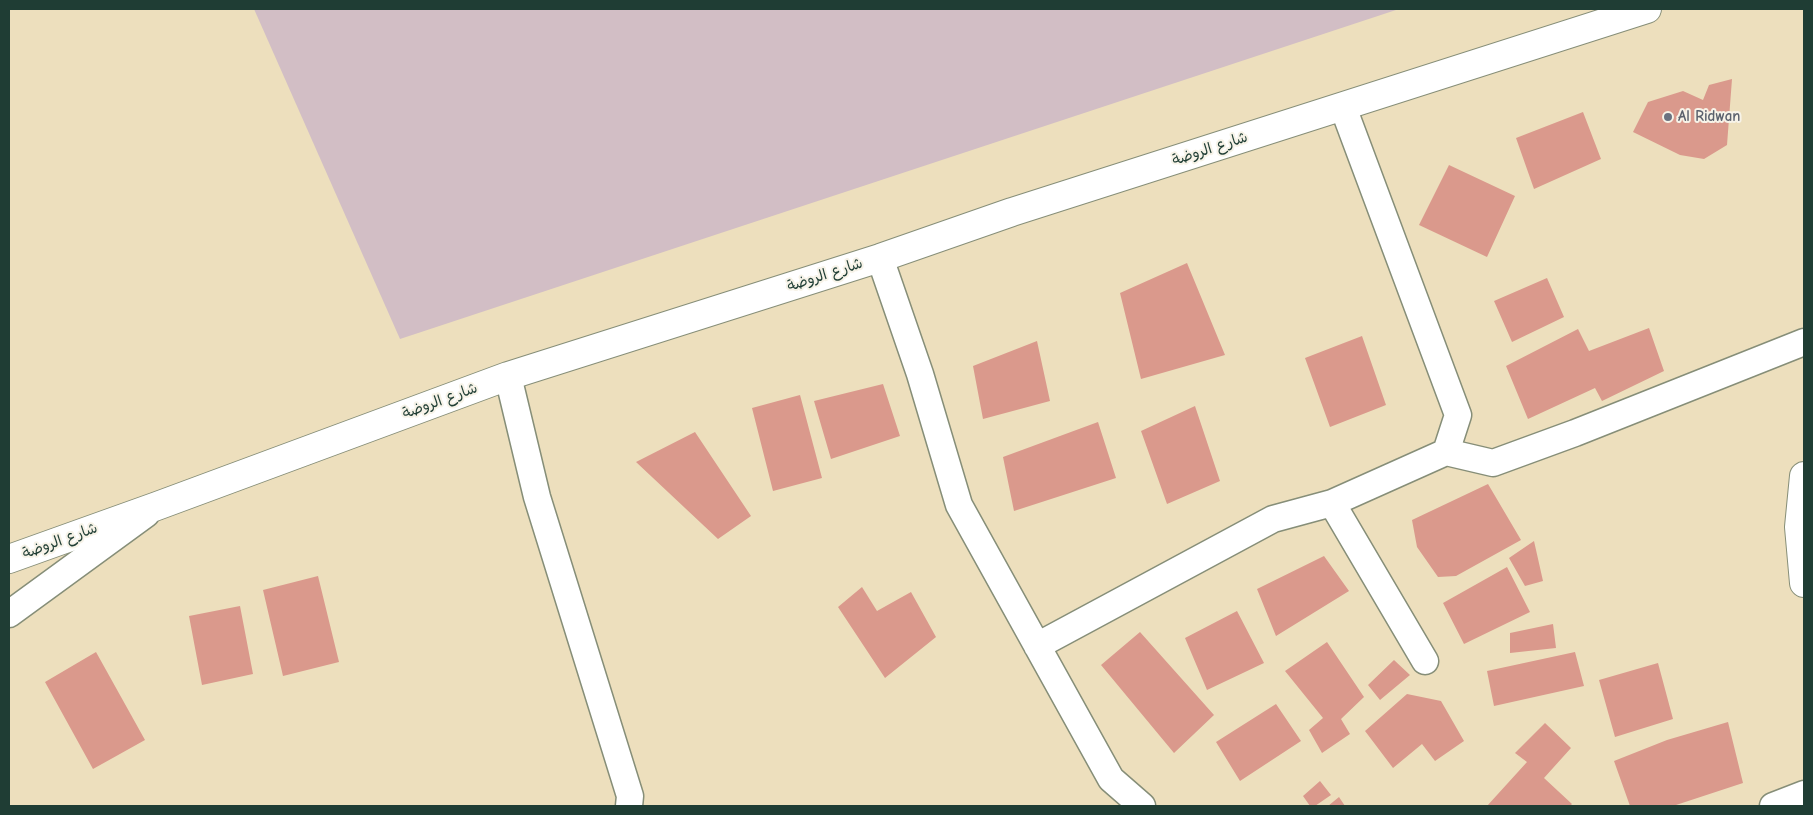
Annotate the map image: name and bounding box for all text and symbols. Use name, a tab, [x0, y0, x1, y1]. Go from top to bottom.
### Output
place label: Al Ridwan	[1678, 108, 1740, 126]
marker: Al Ridwan	[1662, 111, 1674, 123]
street label: شارع الروضة	[1170, 128, 1250, 170]
street label: شارع الروضة	[785, 254, 865, 296]
street label: شارع الروضة	[400, 379, 480, 423]
street label: شارع الروضة	[20, 519, 100, 563]

